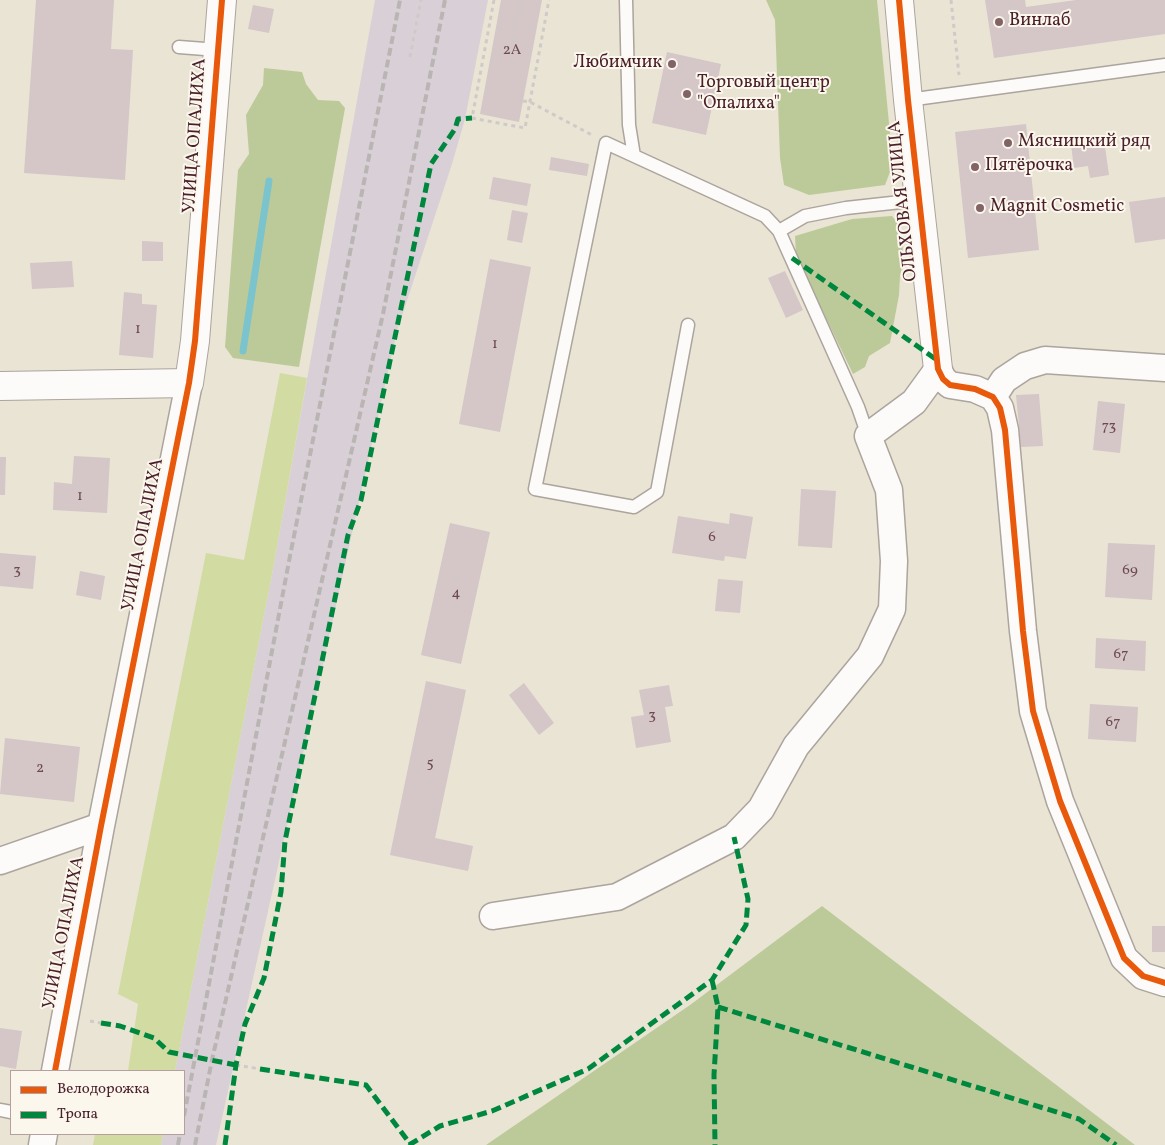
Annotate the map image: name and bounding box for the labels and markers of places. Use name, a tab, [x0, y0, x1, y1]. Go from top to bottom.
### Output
place label: Винлаб	[1009, 11, 1070, 33]
marker: Винлаб	[993, 16, 1005, 28]
place label: Любимчик	[573, 53, 662, 75]
marker: Любимчик	[666, 58, 678, 70]
place label: Торговый центр "Опалиха"	[697, 73, 830, 116]
marker: Торговый центр "Опалиха"	[681, 88, 693, 100]
place label: Мясницкий ряд	[1018, 132, 1150, 154]
marker: Мясницкий ряд	[1002, 137, 1014, 149]
place label: Пятёрочка	[985, 156, 1073, 178]
marker: Пятёрочка	[969, 161, 981, 173]
place label: Magnit Cosmetic	[990, 197, 1124, 219]
marker: Magnit Cosmetic	[974, 202, 986, 214]

